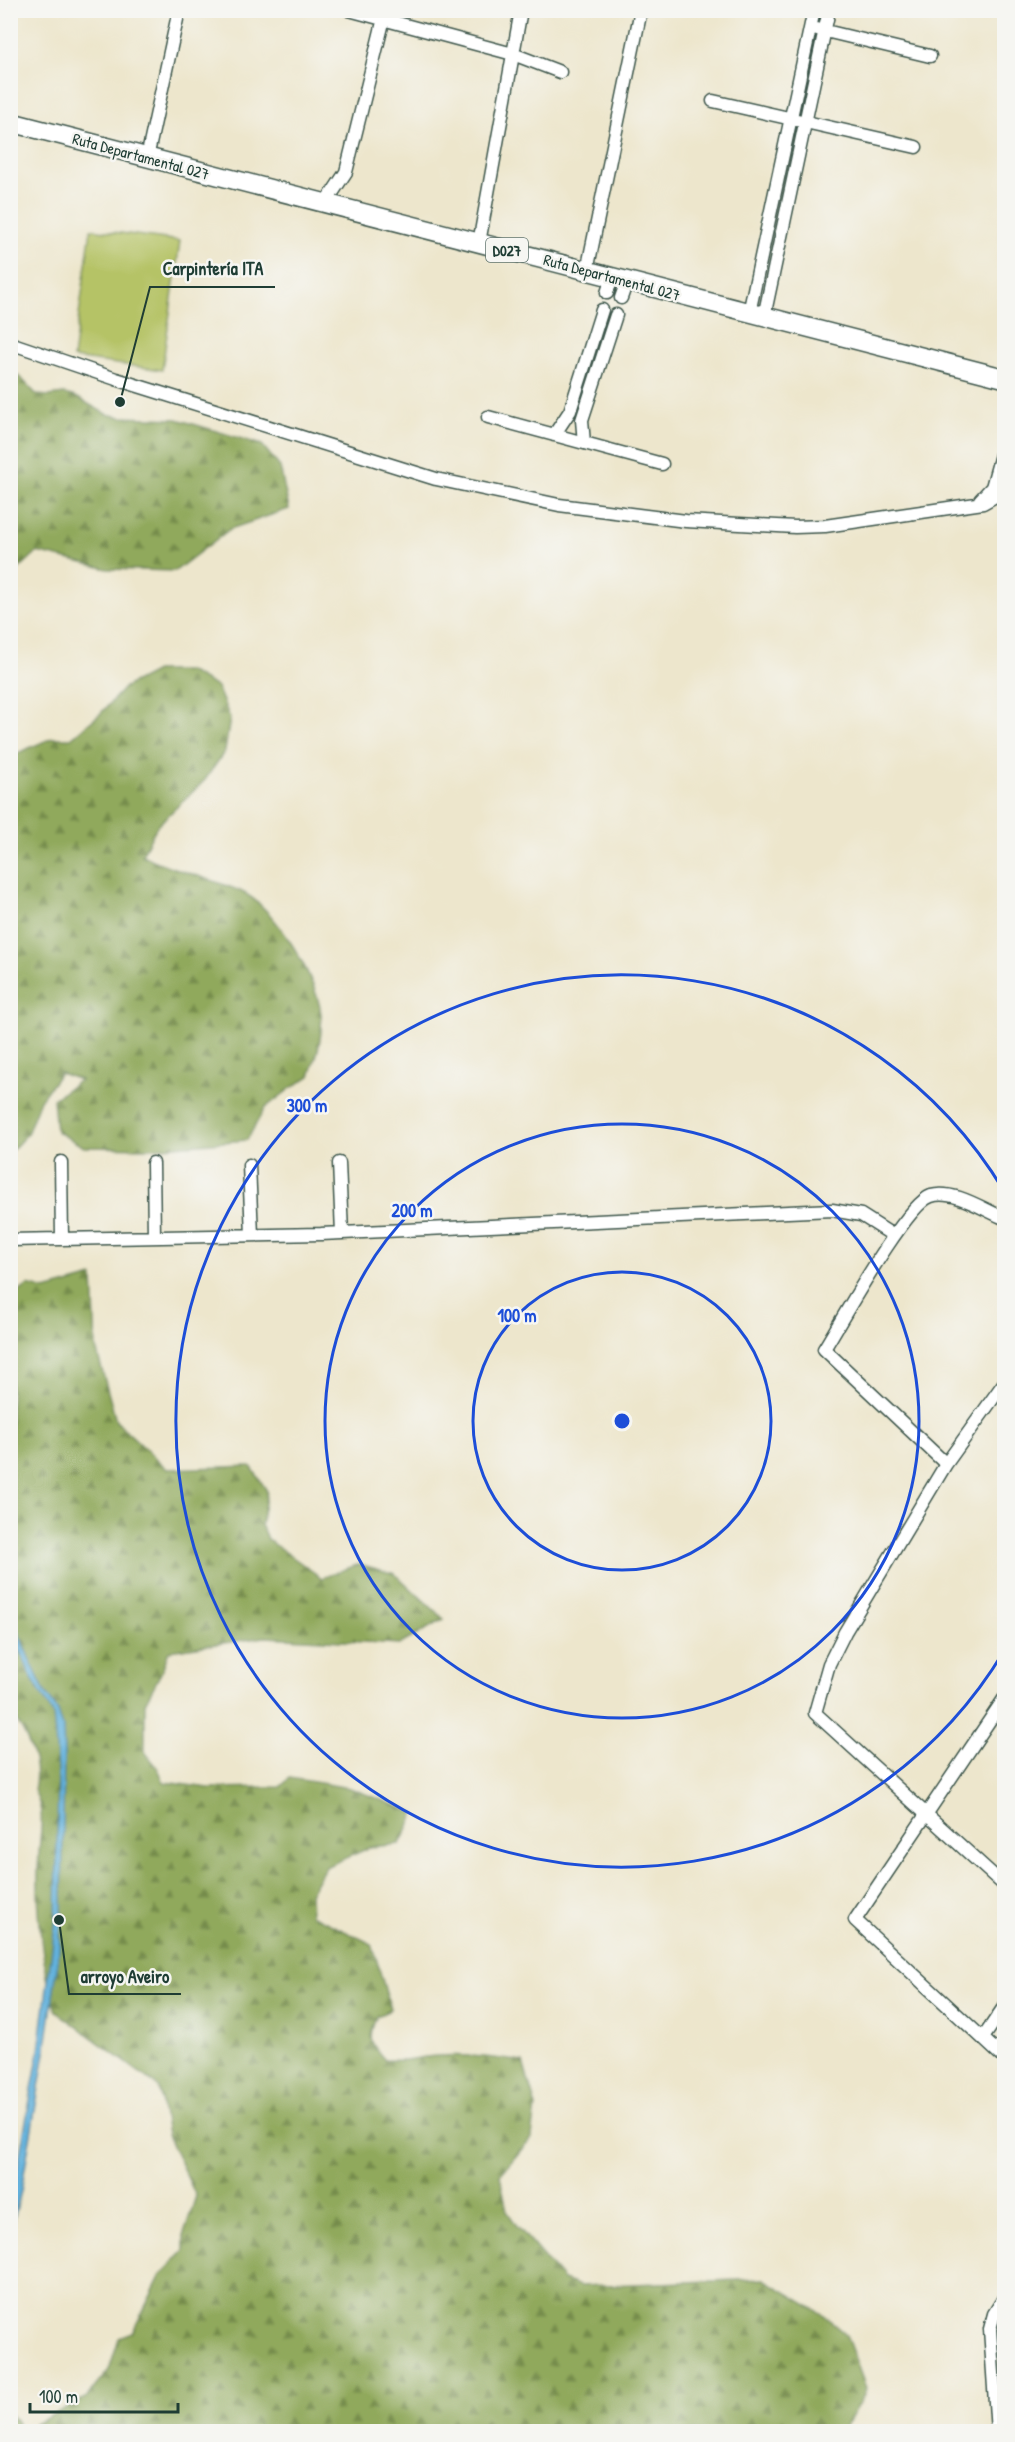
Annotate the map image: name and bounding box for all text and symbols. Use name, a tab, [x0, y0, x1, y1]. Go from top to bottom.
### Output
street label: Ruta Departamental 027	[70, 127, 212, 185]
road number: D027	[486, 238, 528, 262]
street label: Ruta Departamental 027	[541, 248, 683, 306]
callout: Carpintería ITA	[150, 251, 275, 287]
text: Carpintería ITA	[163, 256, 264, 282]
text: 300 m	[287, 1093, 327, 1118]
text: 200 m	[392, 1198, 432, 1223]
text: 100 m	[497, 1303, 537, 1328]
centre of rings	[612, 1411, 632, 1431]
callout: arroyo Aveiro	[69, 1958, 181, 1994]
text: arroyo Aveiro	[81, 1964, 170, 1990]
scale bar	[30, 2376, 178, 2414]
text: 100 m	[39, 2384, 78, 2409]

